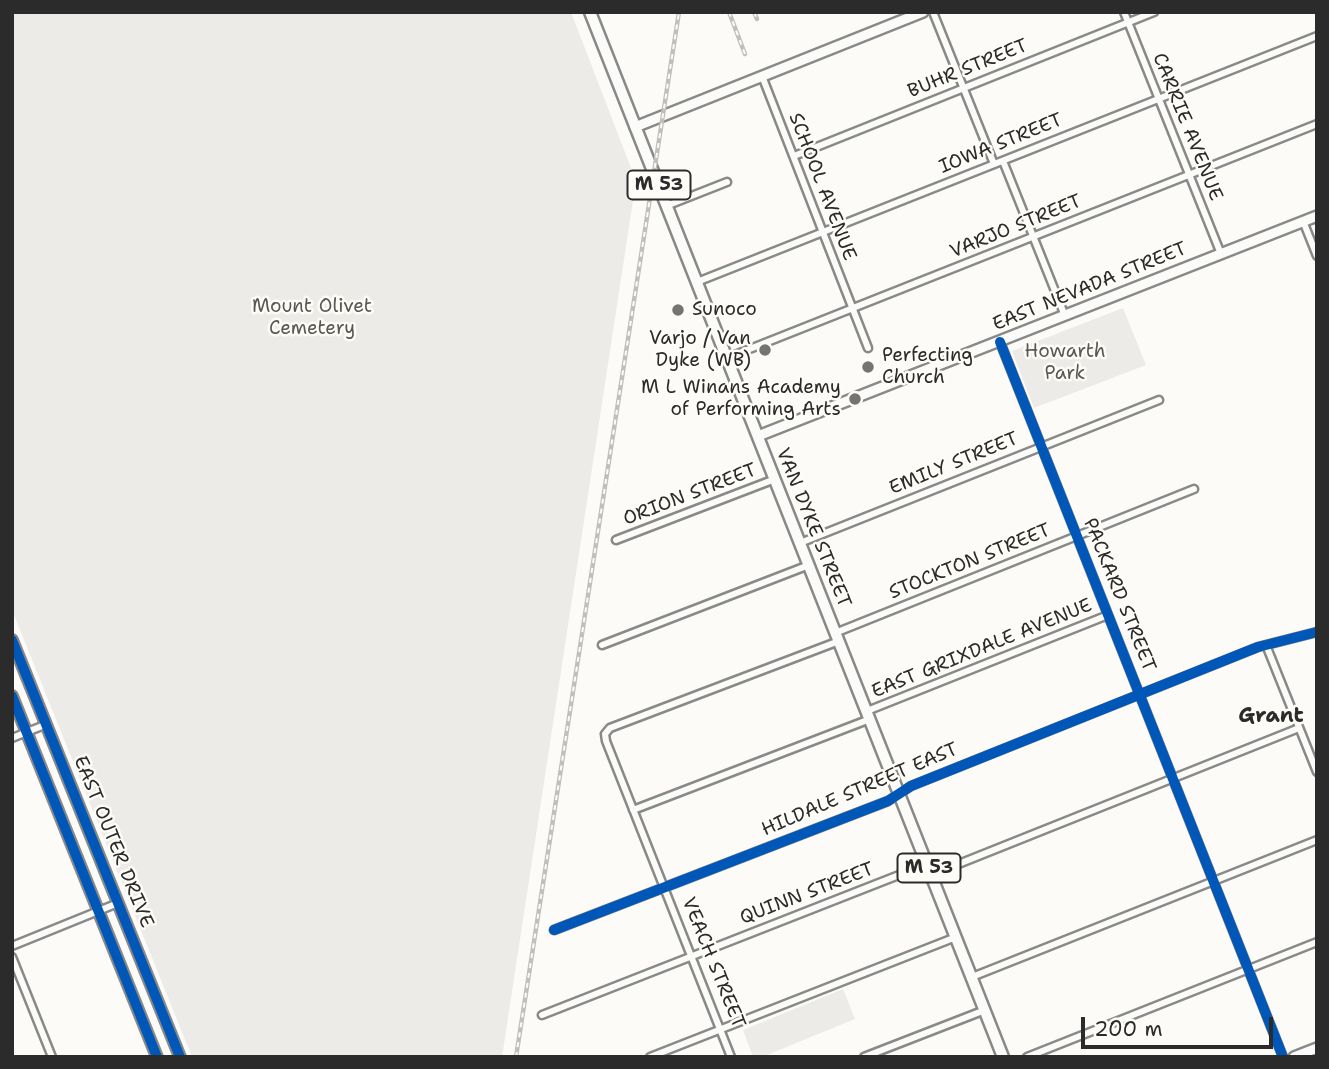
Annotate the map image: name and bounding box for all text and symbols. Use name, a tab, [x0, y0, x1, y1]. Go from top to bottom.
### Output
street label: BUHR STREET	[905, 35, 1031, 103]
street label: CARRIE AVENUE	[1147, 50, 1227, 204]
street label: IOWA STREET	[936, 109, 1066, 179]
street label: SCHOOL AVENUE	[783, 110, 861, 264]
road number: M 53	[628, 170, 690, 200]
street label: VARJO STREET	[947, 190, 1085, 264]
street label: EAST NEVADA STREET	[990, 238, 1190, 336]
park label: Mount Olivet Cemetery	[252, 296, 372, 340]
place label: Sunoco	[692, 299, 757, 321]
marker: Sunoco	[670, 302, 686, 318]
place label: Varjo / Van Dyke (WB)	[649, 328, 751, 372]
park label: Howarth Park	[1024, 341, 1106, 385]
marker: Varjo / Van Dyke (WB)	[757, 342, 773, 358]
place label: Perfecting Church	[882, 345, 973, 389]
marker: Perfecting Church	[860, 359, 876, 375]
place label: M L Winans Academy of Performing Arts	[641, 377, 841, 421]
marker: M L Winans Academy of Performing Arts	[847, 391, 863, 407]
street label: EMILY STREET	[886, 428, 1022, 500]
street label: VAN DYKE STREET	[771, 445, 855, 611]
street label: ORION STREET	[620, 459, 760, 531]
street label: PACKARD STREET	[1078, 515, 1160, 675]
street label: STOCKTON STREET	[886, 519, 1054, 605]
street label: EAST GRIXDALE AVENUE	[869, 594, 1095, 704]
district label: Grant	[1238, 704, 1304, 730]
street label: HILDALE STREET EAST	[758, 738, 962, 842]
street label: EAST OUTER DRIVE	[68, 753, 158, 931]
road number: M 53	[898, 854, 960, 882]
street label: QUINN STREET	[737, 858, 877, 930]
street label: VEACH STREET	[676, 894, 750, 1032]
scale bar	[1084, 1002, 1276, 1046]
text: 200 m	[1094, 1015, 1163, 1043]

